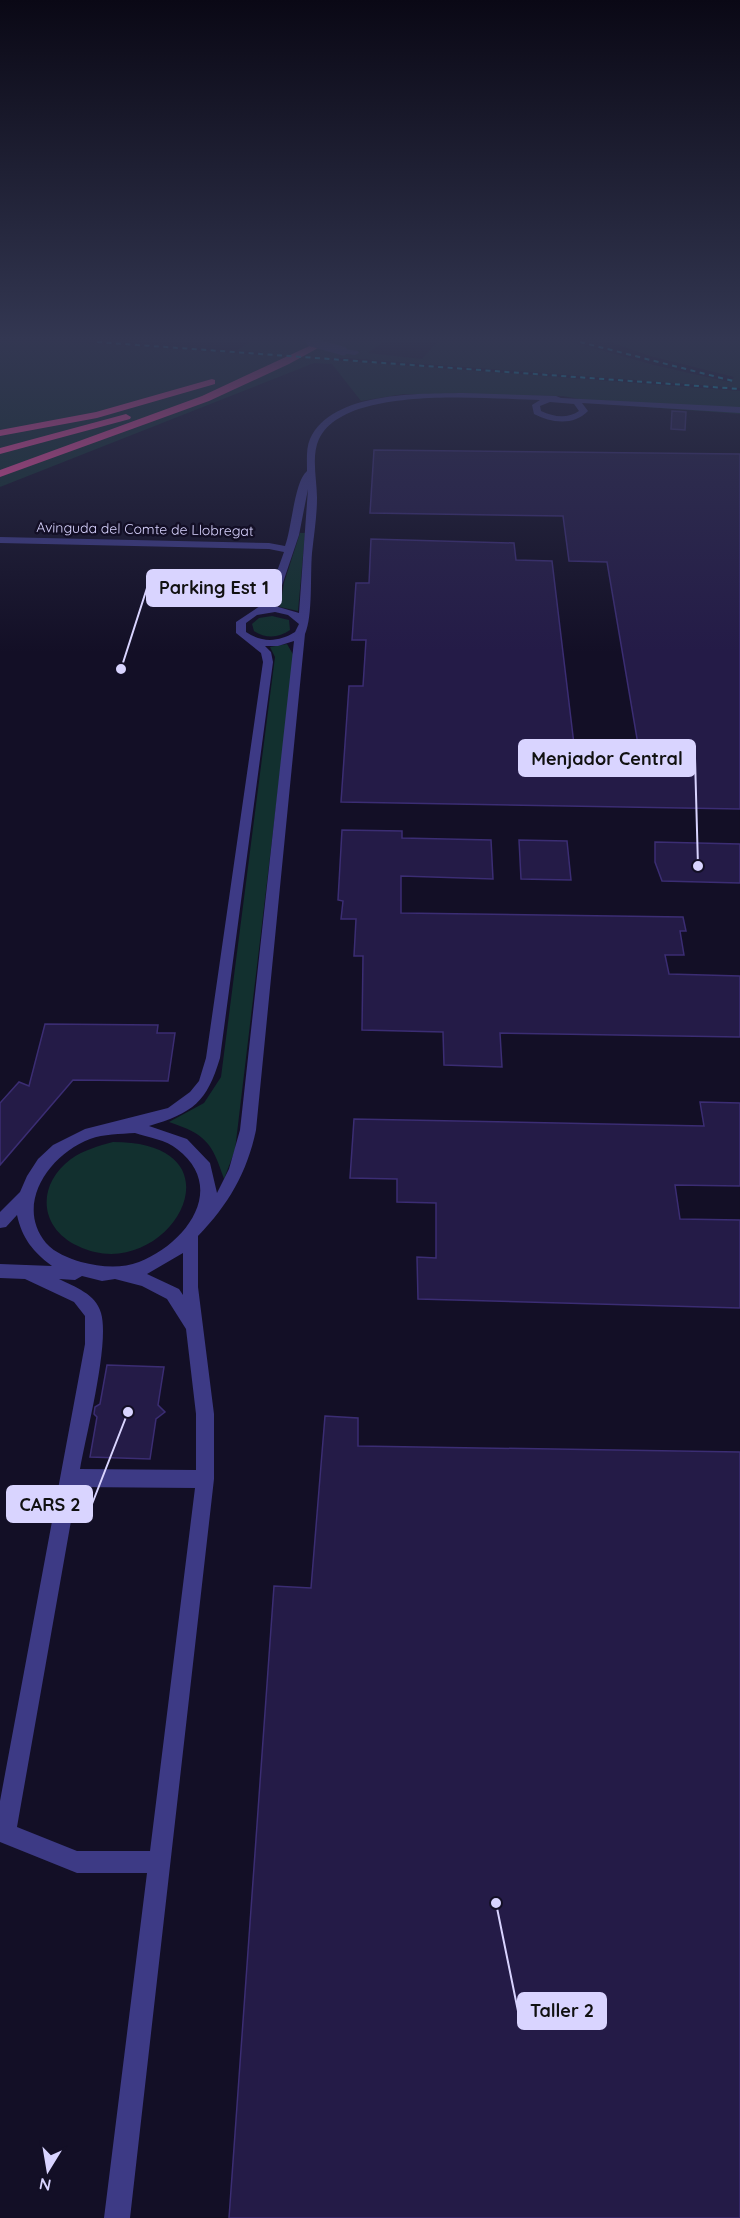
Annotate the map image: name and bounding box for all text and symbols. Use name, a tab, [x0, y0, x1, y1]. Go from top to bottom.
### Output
street label: Avinguda del Comte de Llobregat	[36, 518, 254, 540]
callout: Parking Est 1	[147, 570, 281, 606]
text: Parking Est 1	[159, 576, 269, 599]
callout: Menjador Central	[519, 740, 695, 776]
text: Menjador Central	[531, 747, 683, 770]
callout: CARS 2	[7, 1486, 92, 1522]
text: CARS 2	[19, 1493, 81, 1516]
callout: Taller 2	[518, 1993, 606, 2029]
text: Taller 2	[530, 1999, 594, 2022]
north arrow	[18, 2140, 78, 2200]
text: N	[37, 2174, 53, 2196]

